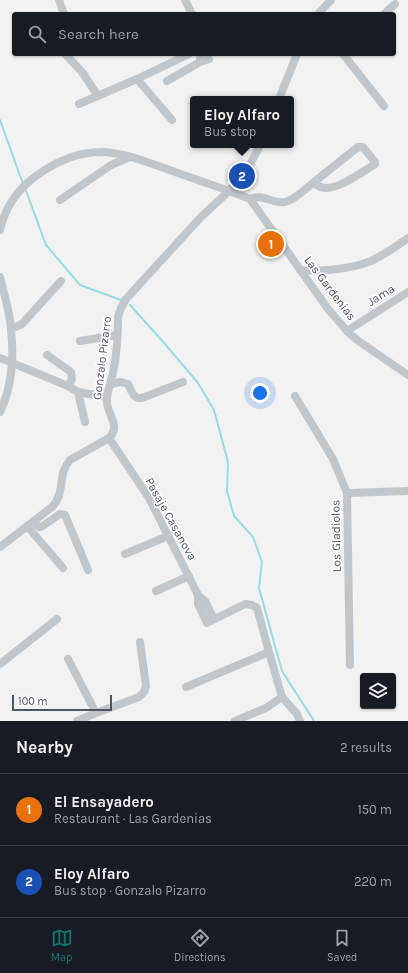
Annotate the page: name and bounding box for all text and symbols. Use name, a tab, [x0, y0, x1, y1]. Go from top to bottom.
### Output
search box	[12, 12, 396, 56]
icon: search	[26, 23, 48, 45]
text: Search here	[58, 25, 139, 43]
popup	[190, 96, 294, 148]
text: Eloy Alfaro	[204, 106, 280, 124]
text: Bus stop	[204, 124, 256, 139]
pin: 2	[229, 161, 255, 191]
pin: 1	[258, 229, 284, 259]
street label: Las Gardenias	[301, 253, 359, 323]
street label: Jama	[365, 281, 397, 309]
street label: Gonzalo Pizarro	[90, 315, 114, 401]
your location	[250, 383, 270, 403]
street label: Pasaje Casanova	[143, 475, 199, 563]
street label: Los Gladiolos	[328, 500, 344, 572]
map controls	[360, 673, 396, 709]
button: layers	[360, 673, 396, 709]
scale bar	[12, 693, 112, 712]
text: 100 m	[18, 695, 48, 708]
text: Nearby	[16, 737, 73, 757]
text: 2 results	[340, 740, 392, 755]
text: El Ensayadero	[54, 793, 154, 811]
text: 1	[27, 802, 31, 817]
text: 150 m	[357, 802, 392, 817]
text: Restaurant · Las Gardenias	[54, 811, 212, 826]
text: Eloy Alfaro	[54, 865, 130, 883]
text: 2	[25, 874, 33, 889]
text: 220 m	[354, 874, 392, 889]
text: Bus stop · Gonzalo Pizarro	[54, 883, 206, 898]
tab: Map	[51, 927, 73, 964]
tab: Directions	[174, 927, 226, 964]
tab: Saved	[327, 927, 357, 964]

